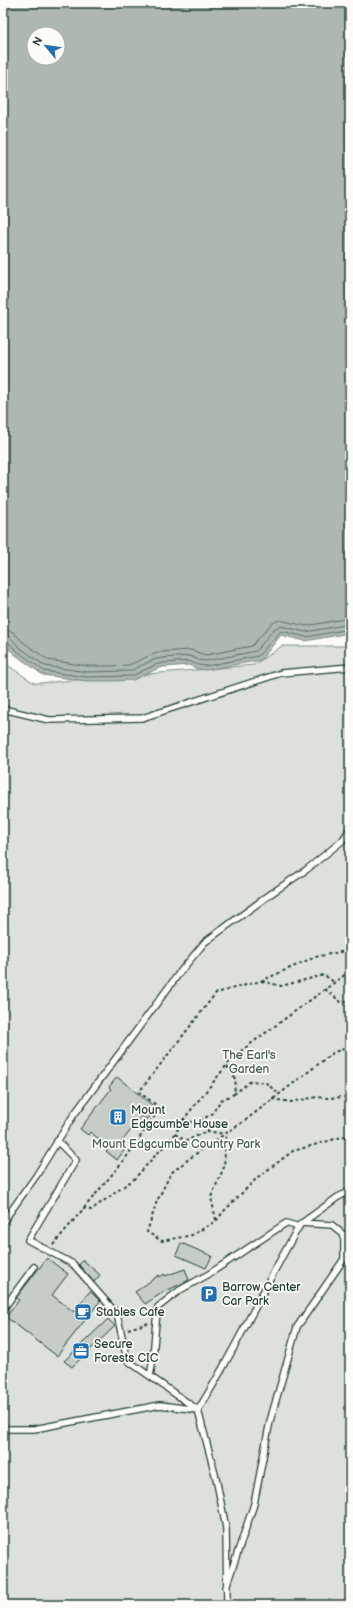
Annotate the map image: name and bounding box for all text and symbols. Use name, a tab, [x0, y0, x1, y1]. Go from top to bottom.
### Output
north arrow	[26, 26, 66, 66]
text: N	[30, 35, 45, 48]
park label: The Earl's Garden	[222, 1048, 276, 1077]
place label: Mount Edgcumbe House	[131, 1103, 228, 1132]
building icon: Mount Edgcumbe House	[108, 1107, 128, 1127]
park label: Mount Edgcumbe Country Park	[92, 1137, 260, 1152]
place label: Barrow Center Car Park	[222, 1280, 301, 1309]
parking icon: Barrow Center Car Park	[199, 1284, 219, 1304]
cafe icon: Stables Cafe	[73, 1302, 93, 1322]
place label: Stables Cafe	[96, 1305, 165, 1320]
place label: Secure Forests CIC	[94, 1337, 159, 1366]
office icon: Secure Forests CIC	[71, 1341, 91, 1361]

